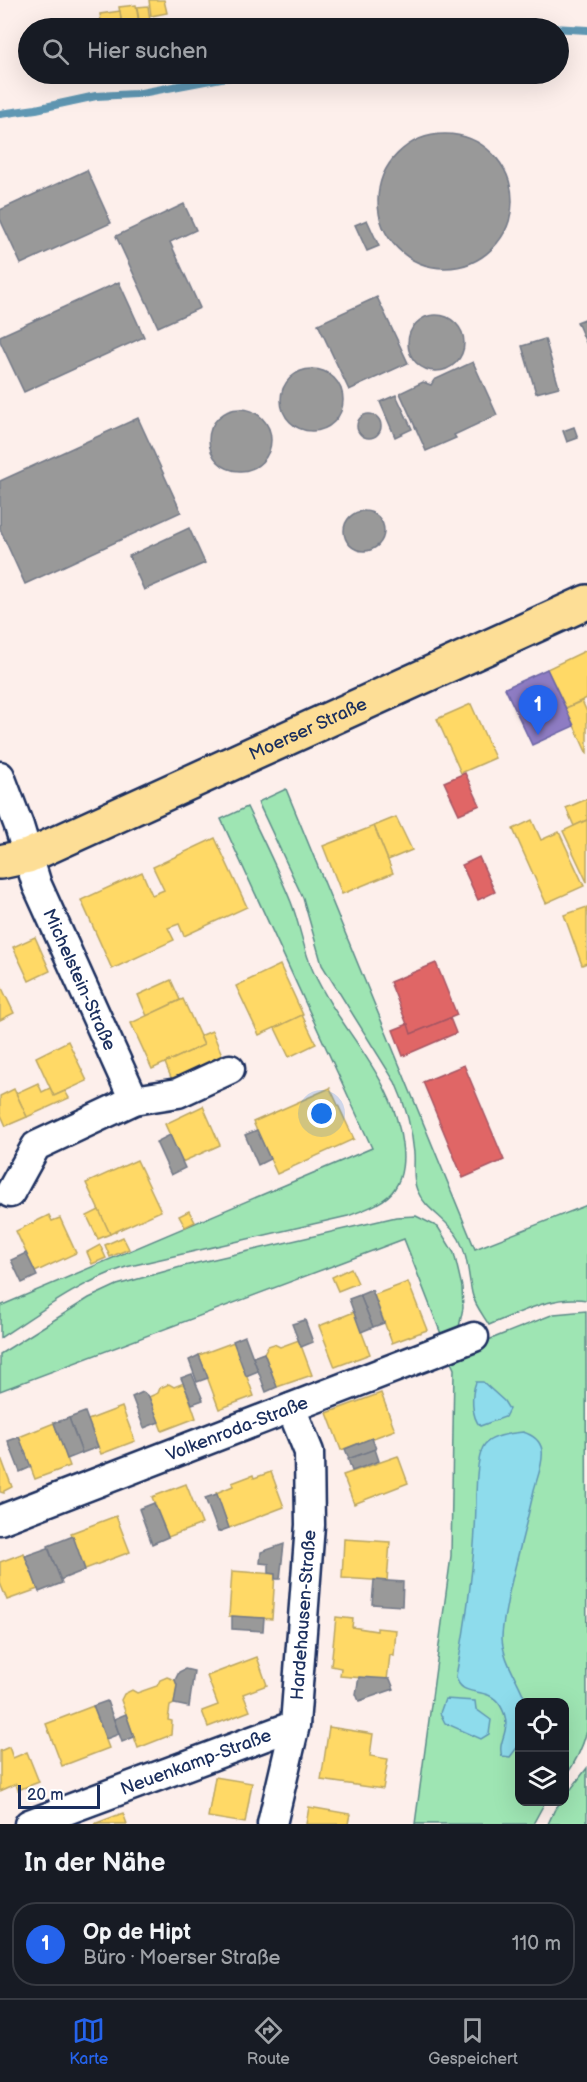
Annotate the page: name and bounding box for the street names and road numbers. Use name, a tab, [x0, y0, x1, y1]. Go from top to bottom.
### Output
street label: Moerser Straße	[246, 693, 370, 765]
street label: Michelstein-Straße	[39, 906, 121, 1054]
street label: Volkenroda-Straße	[163, 1392, 311, 1465]
street label: Hardehausen-Straße	[286, 1529, 320, 1701]
street label: Neuenkamp-Straße	[118, 1724, 274, 1800]

